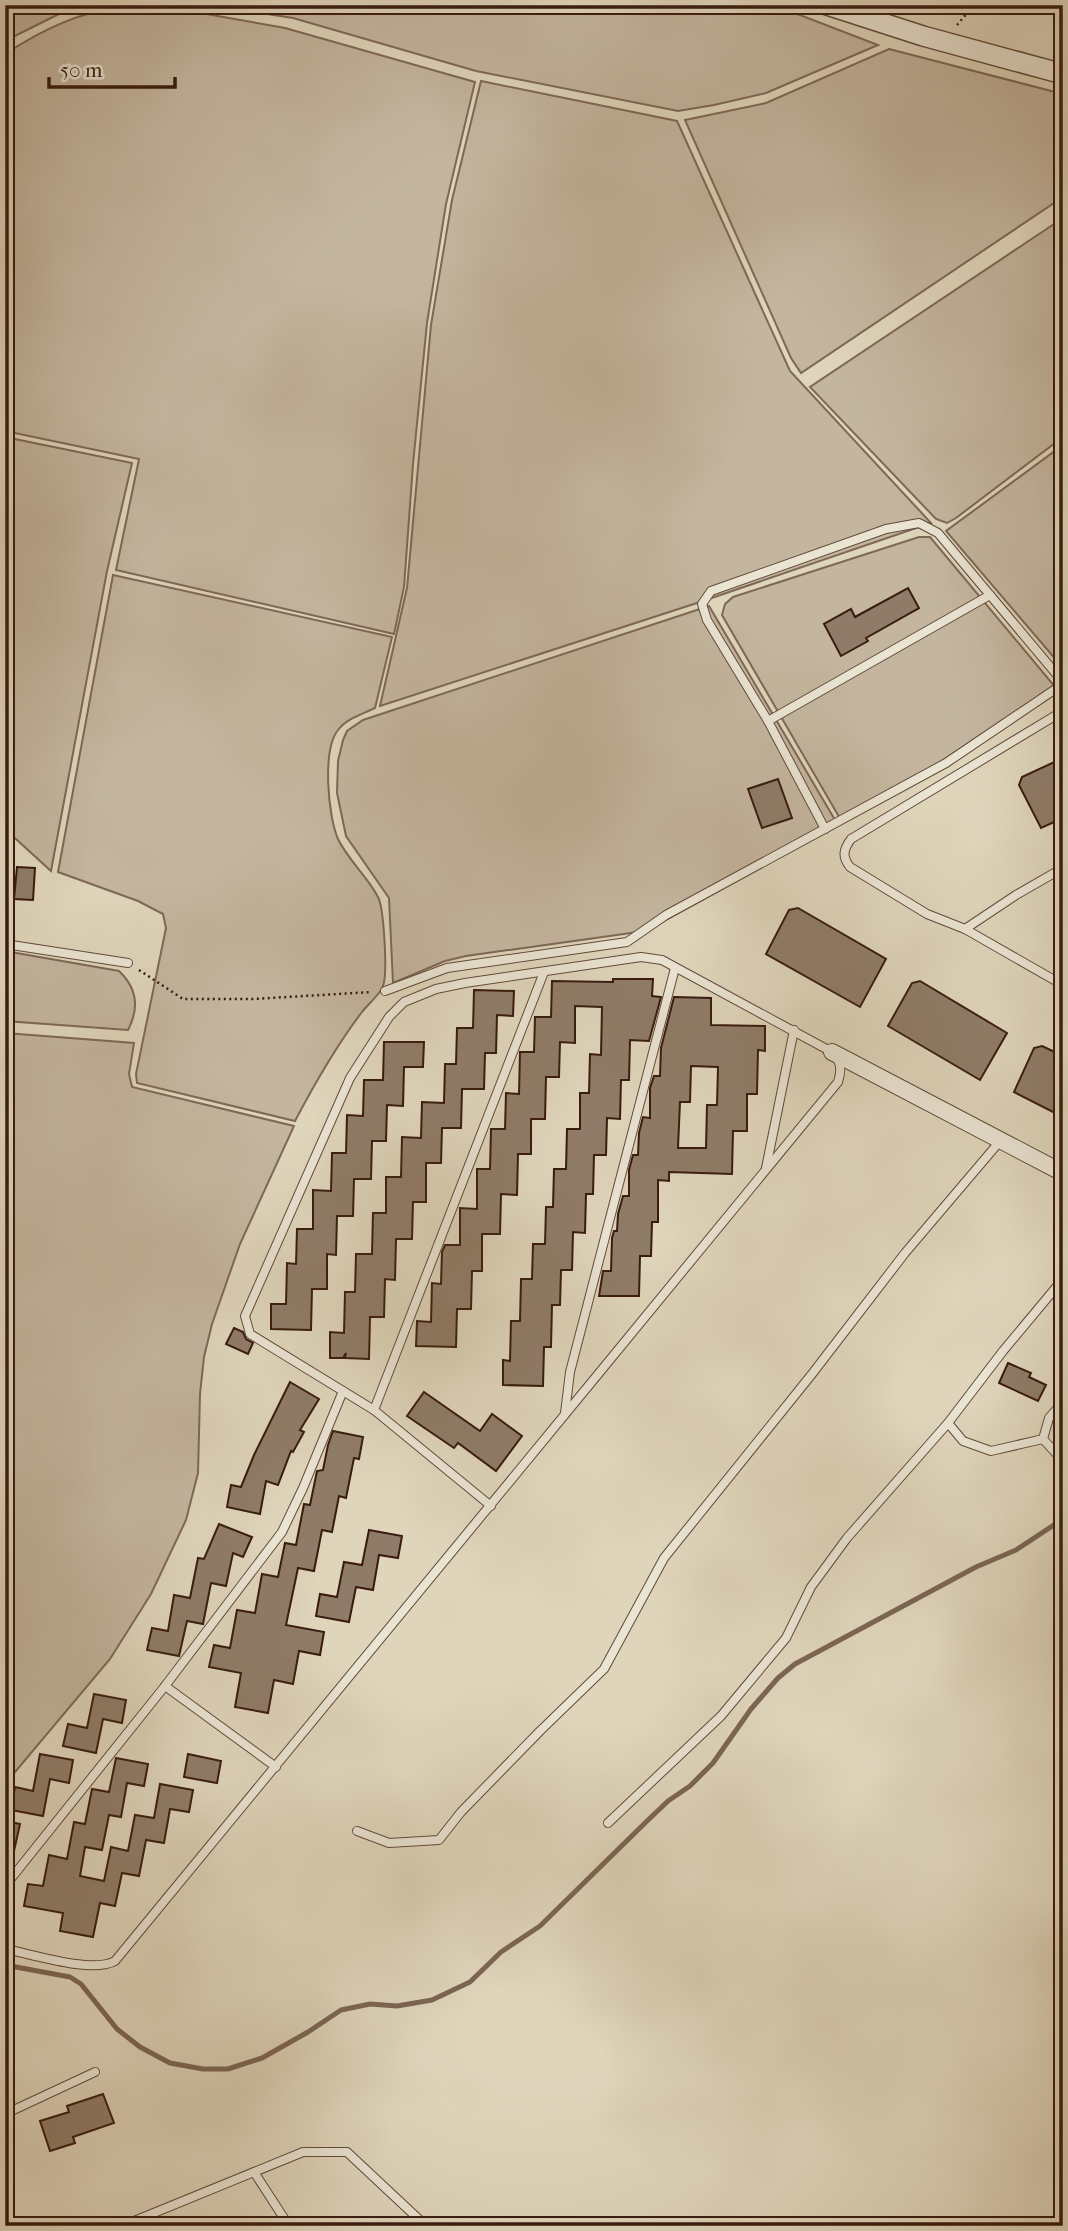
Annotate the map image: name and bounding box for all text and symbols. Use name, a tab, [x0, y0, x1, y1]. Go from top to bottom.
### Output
scale bar	[49, 46, 175, 90]
text: 50 m	[60, 58, 103, 82]

